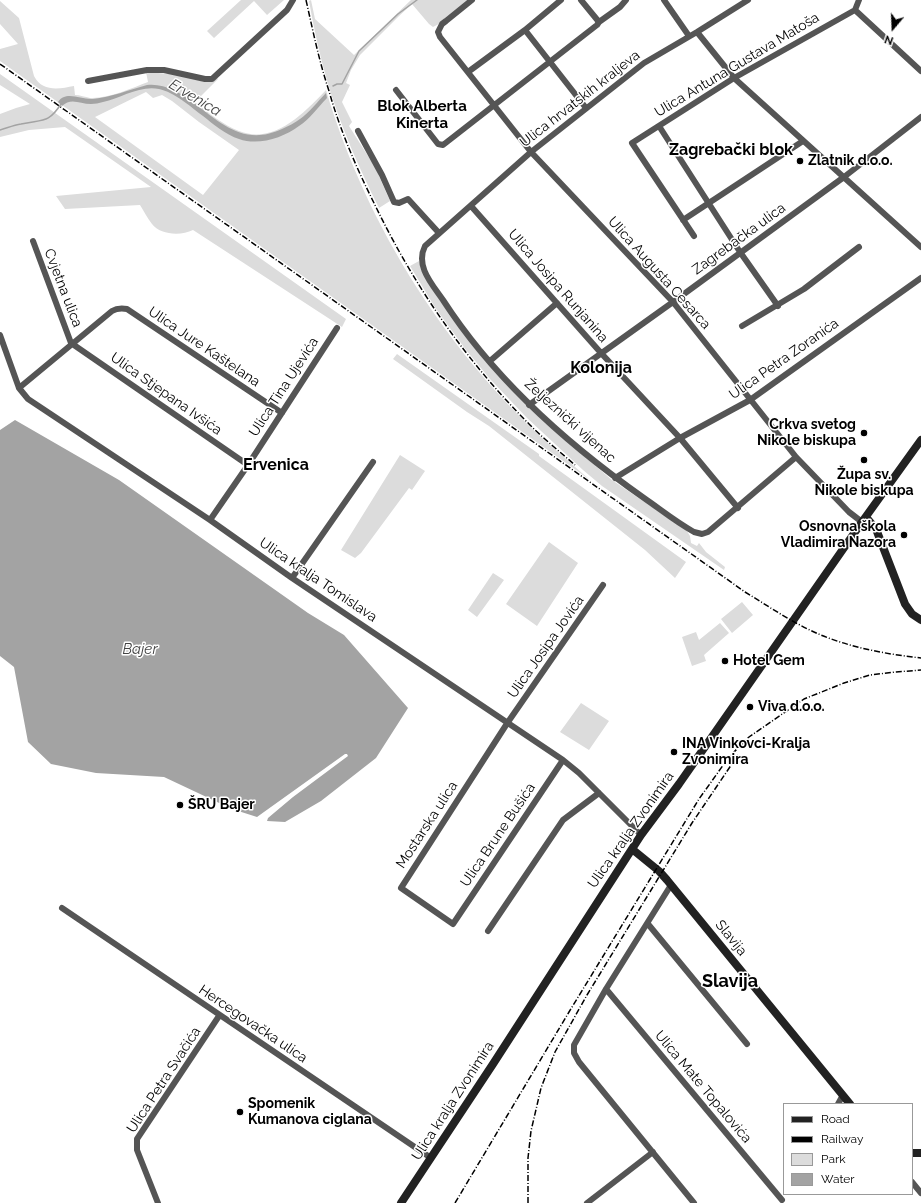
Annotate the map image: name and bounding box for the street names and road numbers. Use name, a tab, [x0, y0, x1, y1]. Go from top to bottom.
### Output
street label: Ulica Antuna Gustava Matoša	[652, 9, 822, 121]
street label: Ulica hrvatskih kraljeva	[517, 47, 643, 151]
street label: Zagrebačka ulica	[689, 200, 789, 278]
street label: Ulica Augusta Cesarca	[604, 213, 714, 333]
street label: Ulica Josipa Runjanina	[504, 226, 612, 346]
street label: Cvjetna ulica	[40, 246, 86, 330]
street label: Ulica Jure Kaštelana	[145, 303, 263, 391]
street label: Ulica Petra Zoranića	[726, 315, 842, 403]
street label: Ulica Tina Ujevića	[246, 334, 322, 440]
street label: Ulica Stjepana Ivšića	[107, 349, 225, 439]
street label: Željeznički vijenac	[521, 376, 619, 466]
street label: Ulica kralja Tomislava	[256, 534, 380, 626]
street label: Ulica Josipa Jovića	[504, 592, 588, 702]
street label: Ulica kralja Zvonimira	[585, 769, 677, 891]
street label: Mostarska ulica	[393, 778, 461, 872]
street label: Ulica Brune Bušića	[457, 780, 539, 890]
street label: Slavija	[712, 917, 750, 959]
street label: Hercegovačka ulica	[196, 981, 310, 1067]
street label: Ulica Petra Svačića	[123, 1024, 205, 1136]
street label: Ulica Mate Topalovića	[651, 1027, 755, 1147]
street label: Ulica kralja Zvonimira	[408, 1039, 498, 1163]

